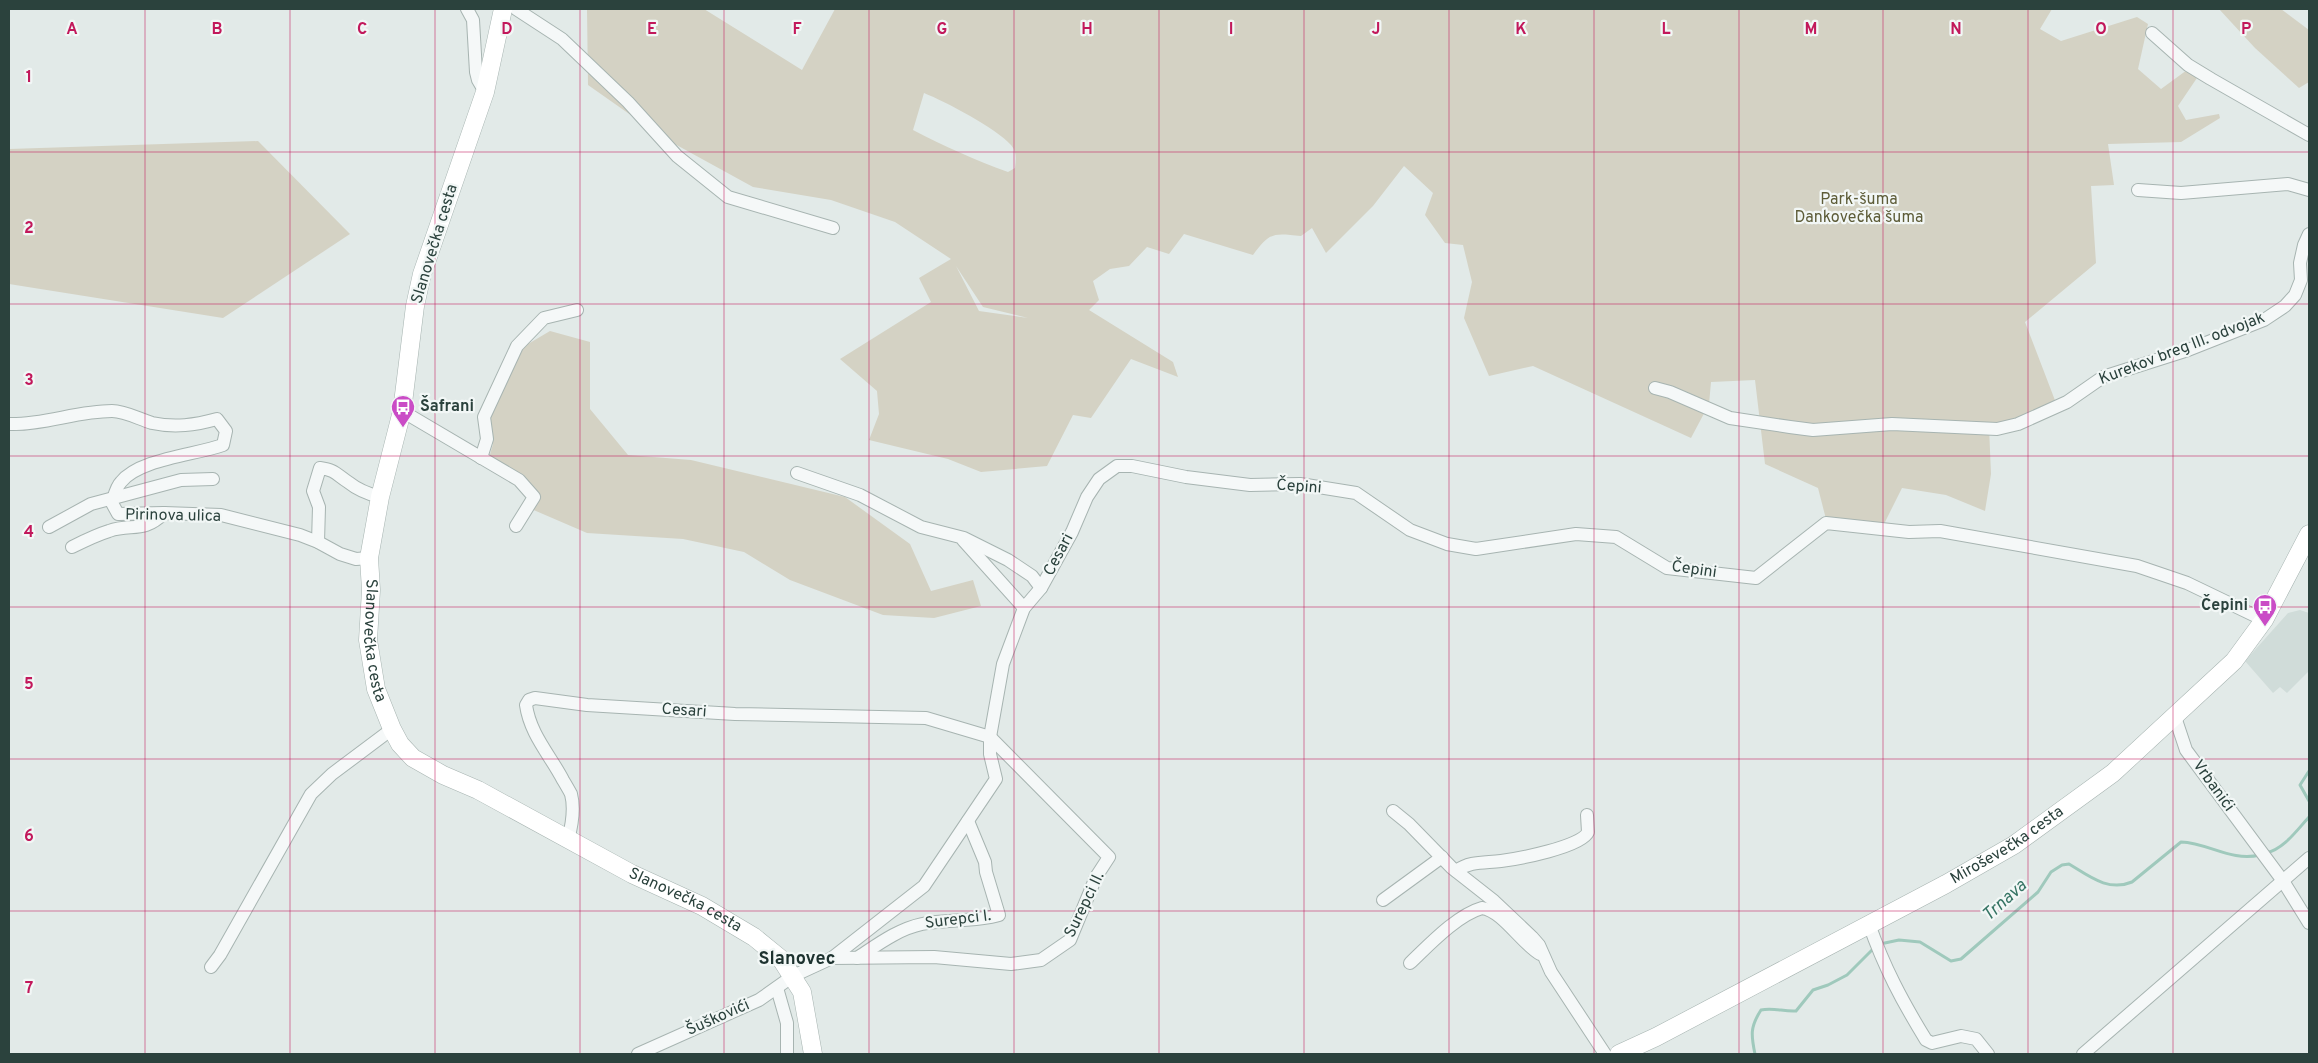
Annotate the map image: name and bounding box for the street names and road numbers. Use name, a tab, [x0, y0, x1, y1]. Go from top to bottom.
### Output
street label: Slanovečka cesta	[407, 182, 463, 306]
street label: Kurekov breg III. odvojak	[2096, 308, 2268, 390]
street label: Čepini	[1276, 473, 1322, 499]
street label: Pirinova ulica	[125, 505, 221, 527]
street label: Cesari	[1040, 530, 1078, 580]
street label: Čepini	[1670, 555, 1718, 583]
street label: Slanovečka cesta	[358, 578, 390, 705]
street label: Cesari	[661, 699, 707, 723]
street label: Vrbanići	[2188, 756, 2238, 816]
street label: Miroševečka cesta	[1947, 802, 2068, 889]
street label: Slanovečka cesta	[625, 864, 745, 937]
street label: Surepci II.	[1060, 869, 1110, 941]
street label: Surepci I.	[924, 906, 992, 934]
street label: Šuškovići	[682, 993, 753, 1041]

